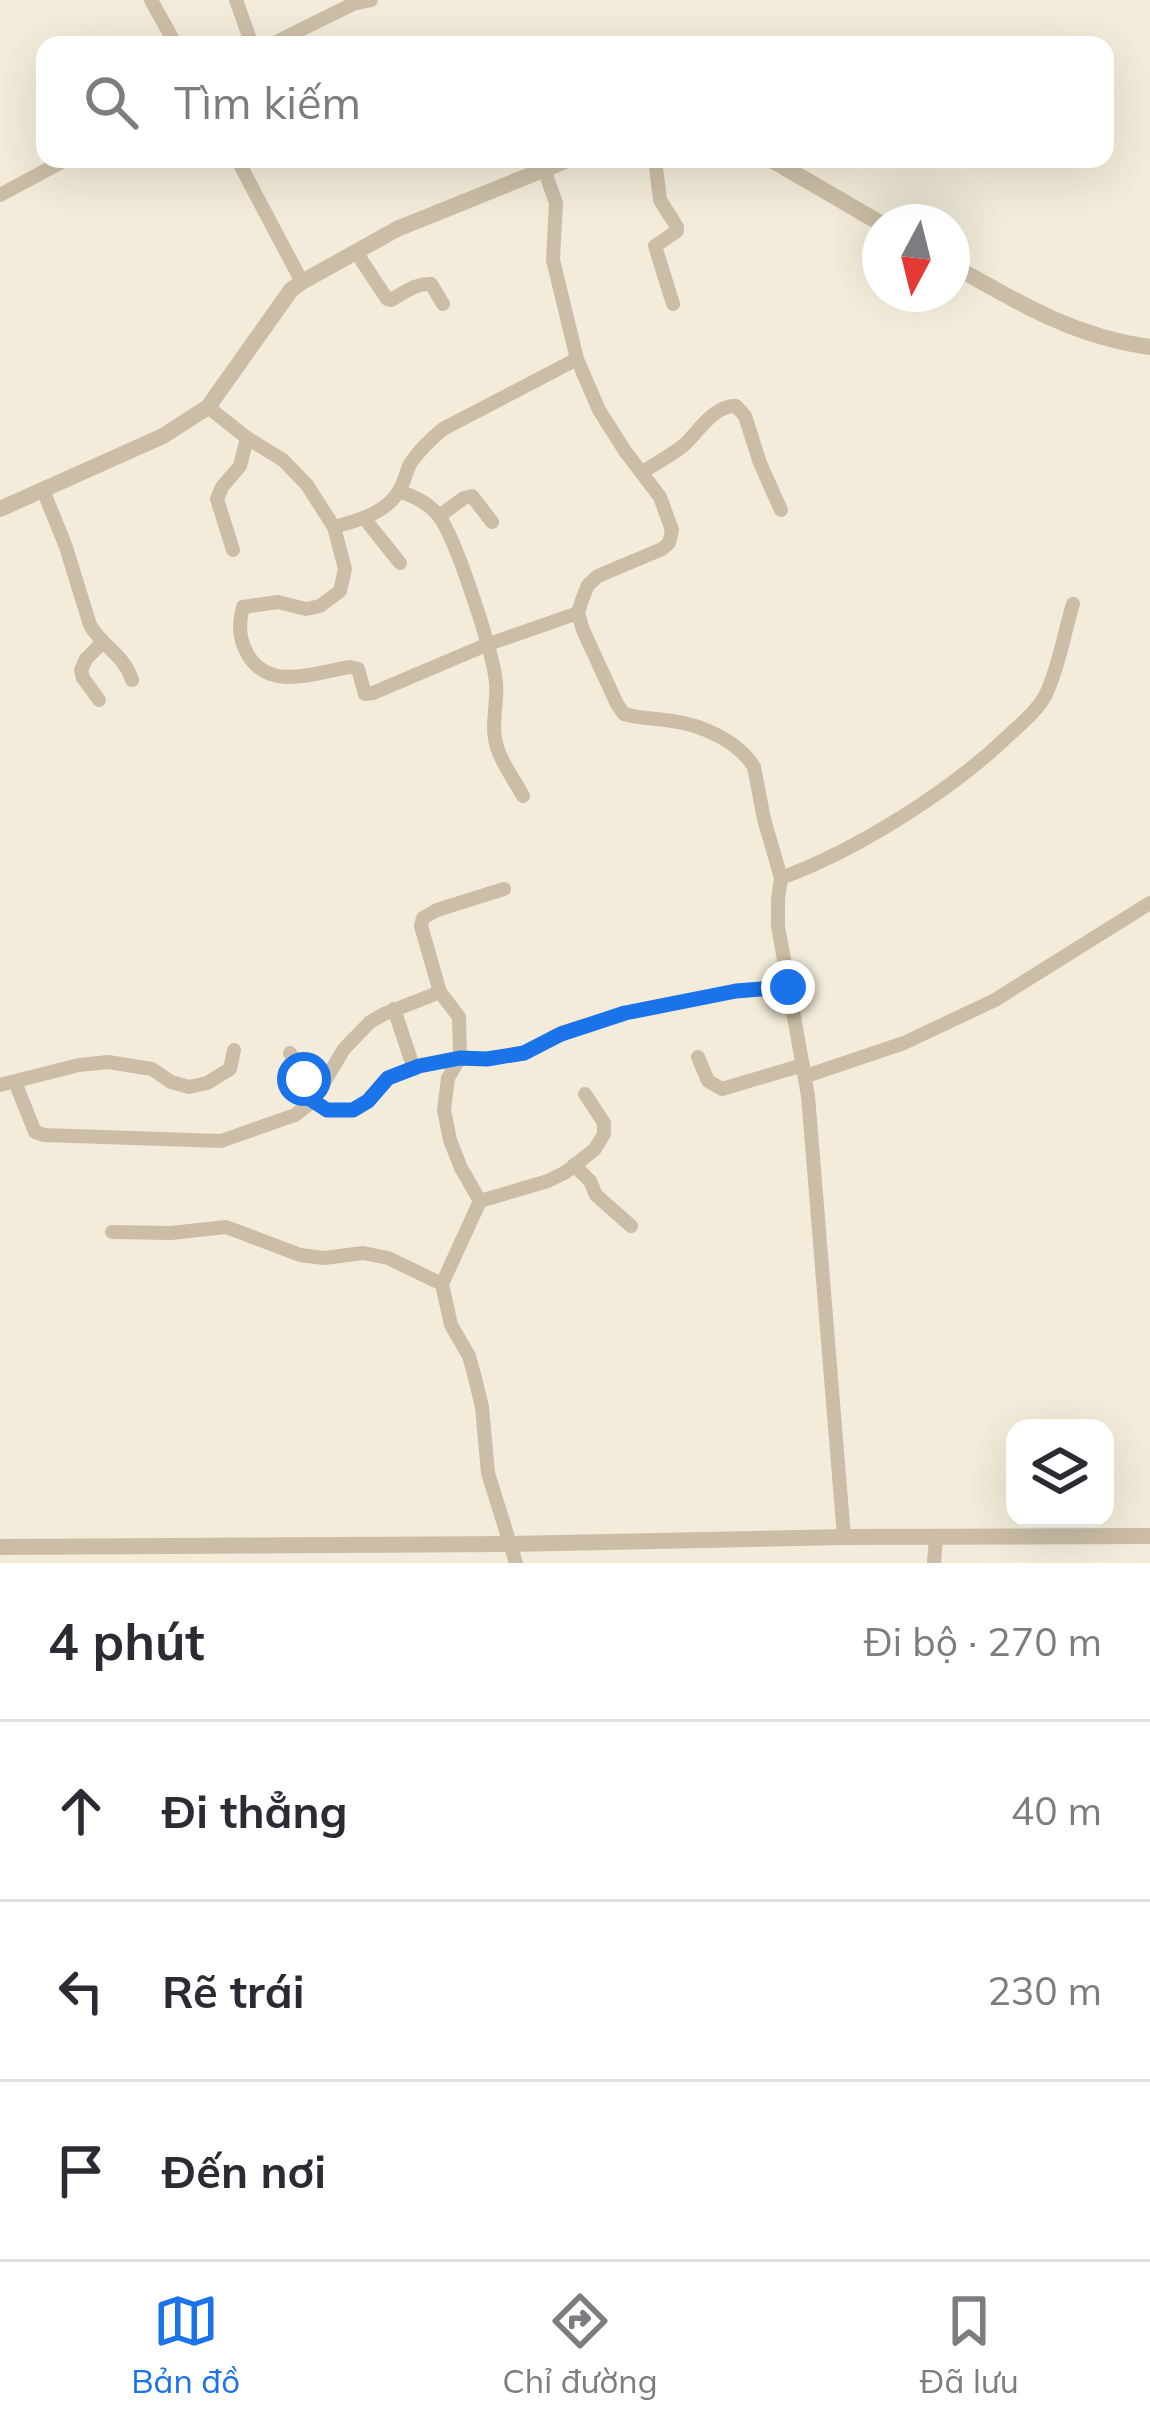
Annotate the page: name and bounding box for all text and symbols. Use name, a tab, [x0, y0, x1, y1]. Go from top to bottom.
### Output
search box	[36, 36, 1114, 168]
icon: search	[78, 69, 144, 135]
text: Tìm kiếm	[174, 74, 361, 130]
north arrow	[862, 204, 970, 312]
route end	[761, 960, 815, 1014]
route start	[277, 1052, 331, 1106]
map controls	[1006, 1419, 1114, 1527]
button: layers	[1006, 1419, 1114, 1527]
text: 4 phút	[48, 1609, 205, 1673]
text: Đi bộ · 270 m	[864, 1617, 1102, 1666]
icon: ahead	[48, 1778, 114, 1844]
text: Đi thẳng	[162, 1783, 348, 1839]
text: 40 m	[1011, 1786, 1102, 1835]
icon: left	[48, 1958, 114, 2024]
text: Rẽ trái	[162, 1963, 304, 2019]
text: 230 m	[987, 1966, 1102, 2015]
icon: arrive	[48, 2138, 114, 2204]
text: Đến nơi	[162, 2143, 326, 2199]
tab: Bản đồ	[131, 2288, 240, 2401]
tab: Chỉ đường	[502, 2288, 658, 2401]
tab: Đã lưu	[920, 2288, 1019, 2401]

